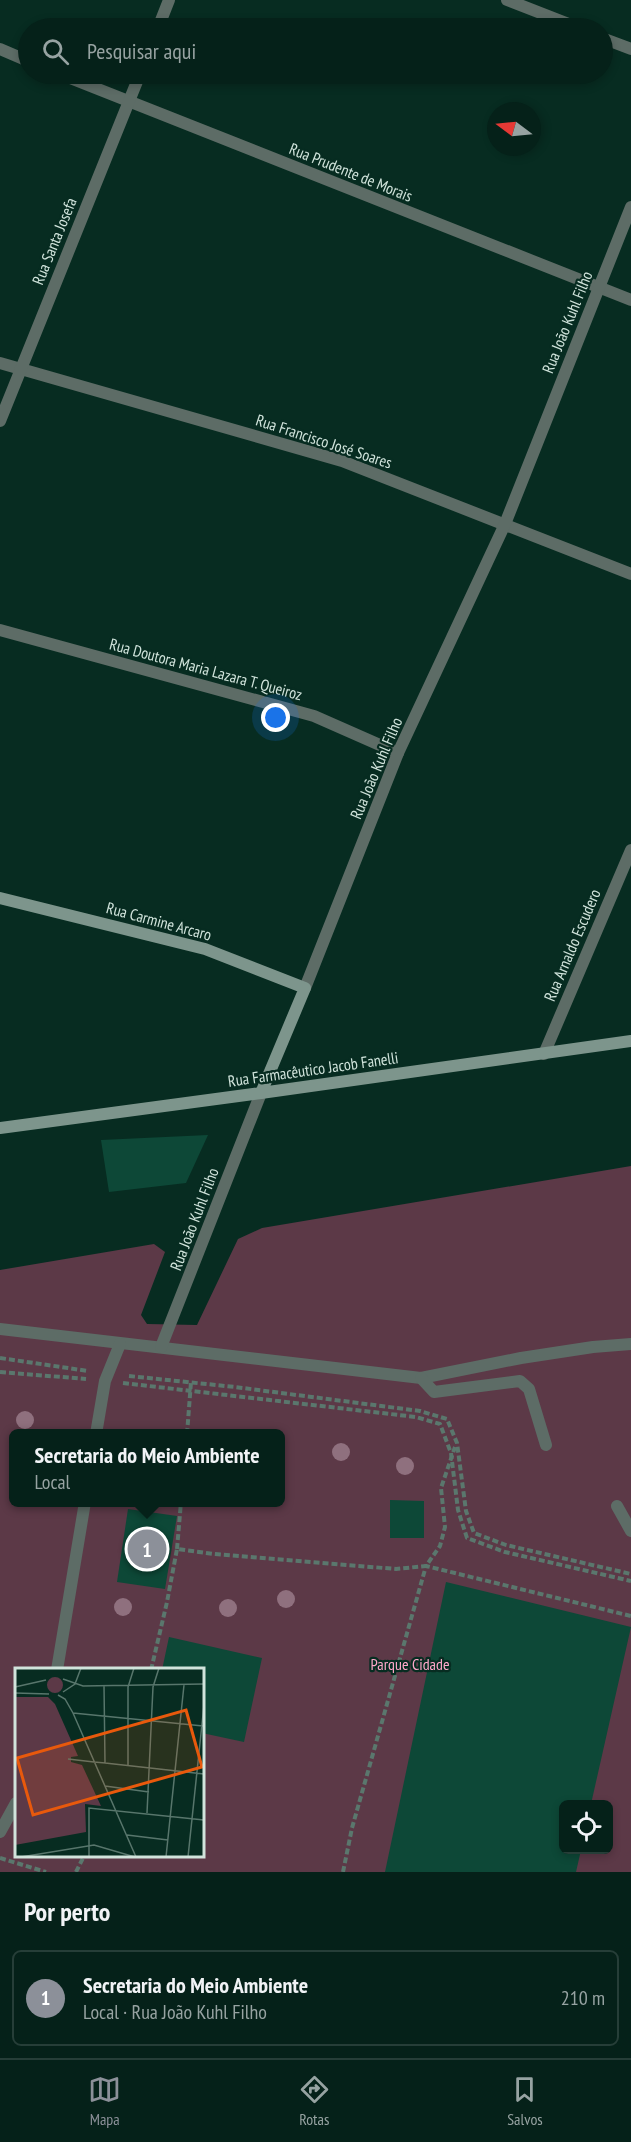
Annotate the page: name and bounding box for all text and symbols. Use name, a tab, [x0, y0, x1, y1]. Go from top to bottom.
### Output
search box	[18, 18, 613, 84]
icon: search	[39, 35, 72, 68]
text: Pesquisar aqui	[87, 37, 196, 65]
north arrow	[487, 102, 541, 156]
street label: Rua Prudente de Morais	[286, 138, 416, 206]
street label: Rua Santa Josefa	[27, 195, 81, 287]
street label: Rua João Kuhl Filho	[537, 268, 597, 376]
street label: Rua Francisco José Soares	[253, 410, 395, 472]
street label: Rua Doutora Maria Lazara T. Queiroz	[107, 634, 305, 704]
your location	[261, 703, 290, 732]
street label: Rua João Kuhl Filho	[346, 714, 406, 822]
street label: Rua Arnaldo Escudero	[539, 886, 605, 1004]
street label: Rua Carmine Arcaro	[104, 897, 214, 945]
street label: Rua Farmacêutico Jacob Fanelli	[227, 1047, 399, 1091]
street label: Rua João Kuhl Filho	[165, 1165, 223, 1273]
popup	[9, 1429, 285, 1507]
text: Secretaria do Meio Ambiente	[34, 1441, 260, 1469]
text: Local	[34, 1469, 70, 1495]
pin: 1	[128, 1526, 166, 1572]
park label: Parque Cidade	[370, 1654, 450, 1674]
inset map	[15, 1668, 204, 1857]
map controls	[559, 1800, 613, 1854]
button: locate	[559, 1800, 613, 1854]
text: Por perto	[24, 1895, 110, 1928]
text: Secretaria do Meio Ambiente	[83, 1971, 308, 1999]
text: 1	[41, 1985, 50, 2011]
text: 210 m	[561, 1985, 605, 2011]
text: Local · Rua João Kuhl Filho	[83, 1999, 267, 2025]
tab: Mapa	[88, 2073, 121, 2129]
tab: Rotas	[298, 2073, 331, 2129]
tab: Salvos	[507, 2073, 543, 2129]

